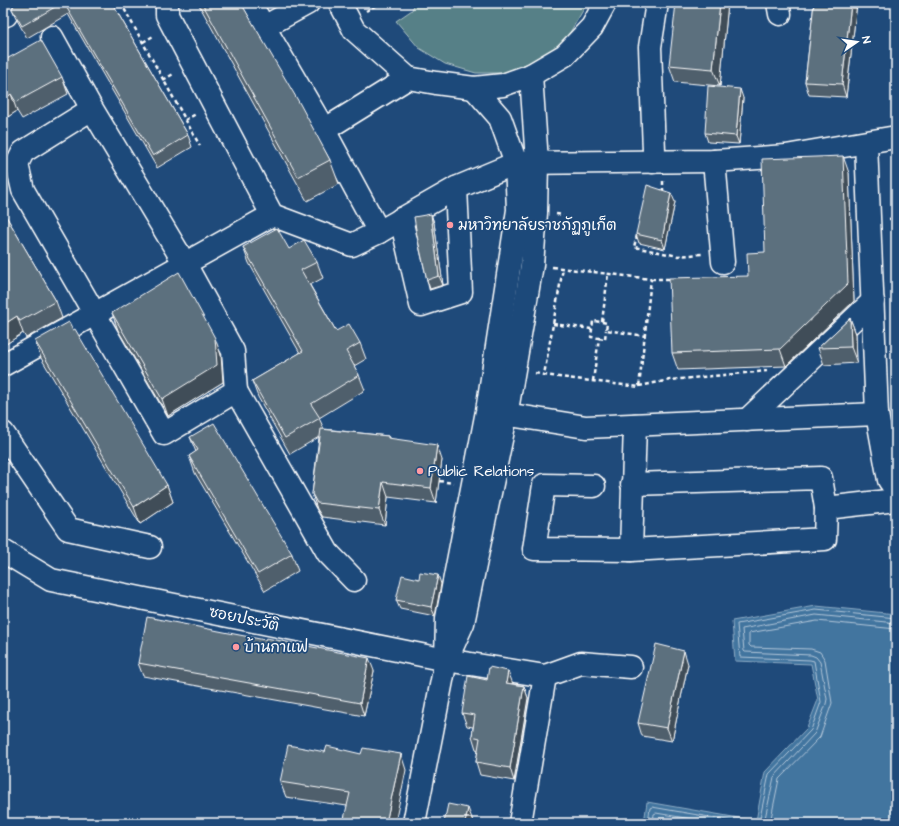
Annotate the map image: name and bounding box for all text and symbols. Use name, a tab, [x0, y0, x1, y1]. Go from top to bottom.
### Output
north arrow	[837, 22, 877, 62]
text: N	[858, 35, 874, 45]
place label: มหาวิทยาลัยราชภัฏภูเก็ต	[458, 215, 617, 236]
marker: มหาวิทยาลัยราชภัฏภูเก็ต	[445, 220, 455, 230]
place label: Public Relations	[428, 461, 535, 482]
marker: Public Relations	[415, 466, 425, 476]
street label: ซอยประวัติ	[207, 601, 281, 637]
place label: บ้านกาแฟ	[244, 637, 308, 658]
marker: บ้านกาแฟ	[231, 642, 241, 652]

